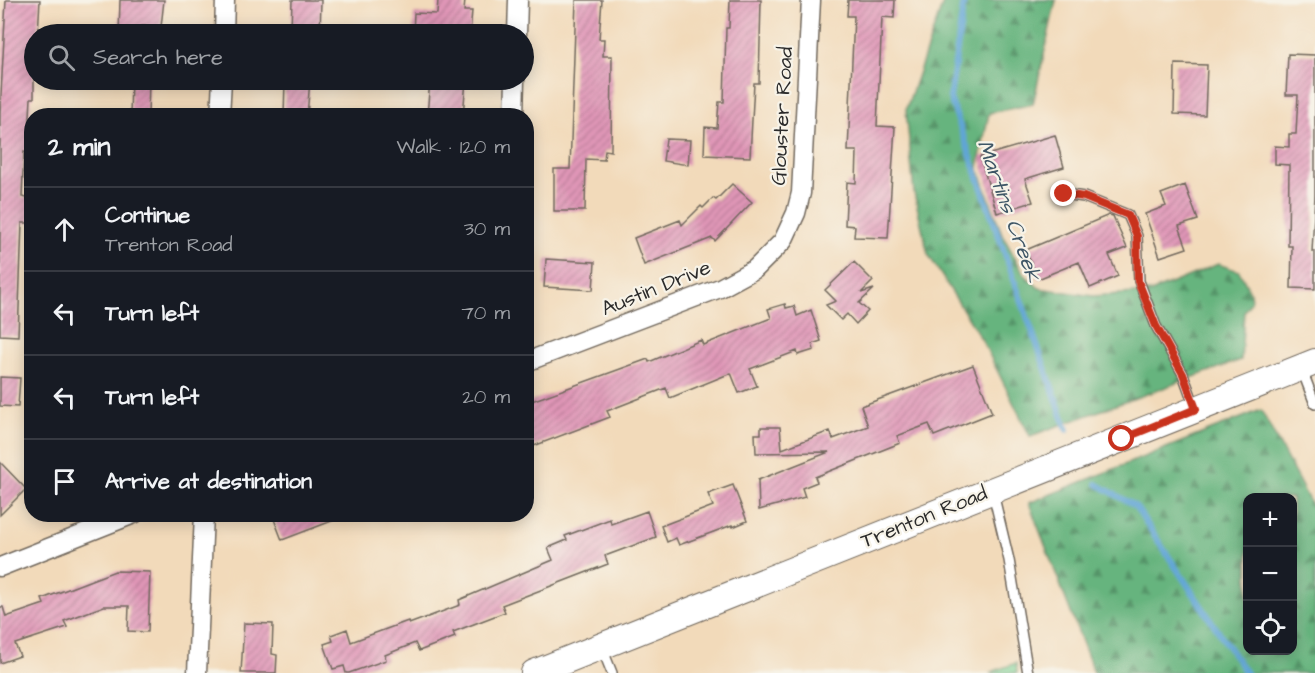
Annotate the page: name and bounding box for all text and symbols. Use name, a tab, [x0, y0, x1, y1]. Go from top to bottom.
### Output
search box	[24, 24, 534, 90]
icon: search	[45, 41, 78, 74]
text: Search here	[93, 42, 223, 73]
street label: Glouster Road	[764, 46, 800, 186]
text: 2 min	[48, 129, 110, 165]
text: Walk · 120 m	[397, 133, 510, 161]
water label: Martins Creek	[969, 135, 1049, 287]
route end	[1050, 180, 1076, 206]
text: Continue	[105, 200, 190, 231]
icon: ahead	[48, 213, 81, 246]
text: 30 m	[464, 215, 510, 243]
text: Trenton Road	[105, 231, 233, 259]
street label: Austin Drive	[597, 253, 715, 323]
icon: left	[48, 297, 81, 330]
text: Turn left	[105, 298, 199, 329]
text: 70 m	[462, 299, 510, 327]
icon: left	[48, 381, 81, 414]
text: Turn left	[105, 382, 199, 413]
text: 20 m	[462, 383, 510, 411]
route start	[1108, 425, 1134, 451]
icon: arrive	[48, 465, 81, 498]
text: Arrive at destination	[105, 466, 312, 497]
street label: Trenton Road	[856, 478, 992, 556]
map controls	[1243, 493, 1297, 655]
button: +	[1243, 493, 1297, 547]
button: −	[1243, 547, 1297, 601]
button: locate	[1243, 601, 1297, 655]

